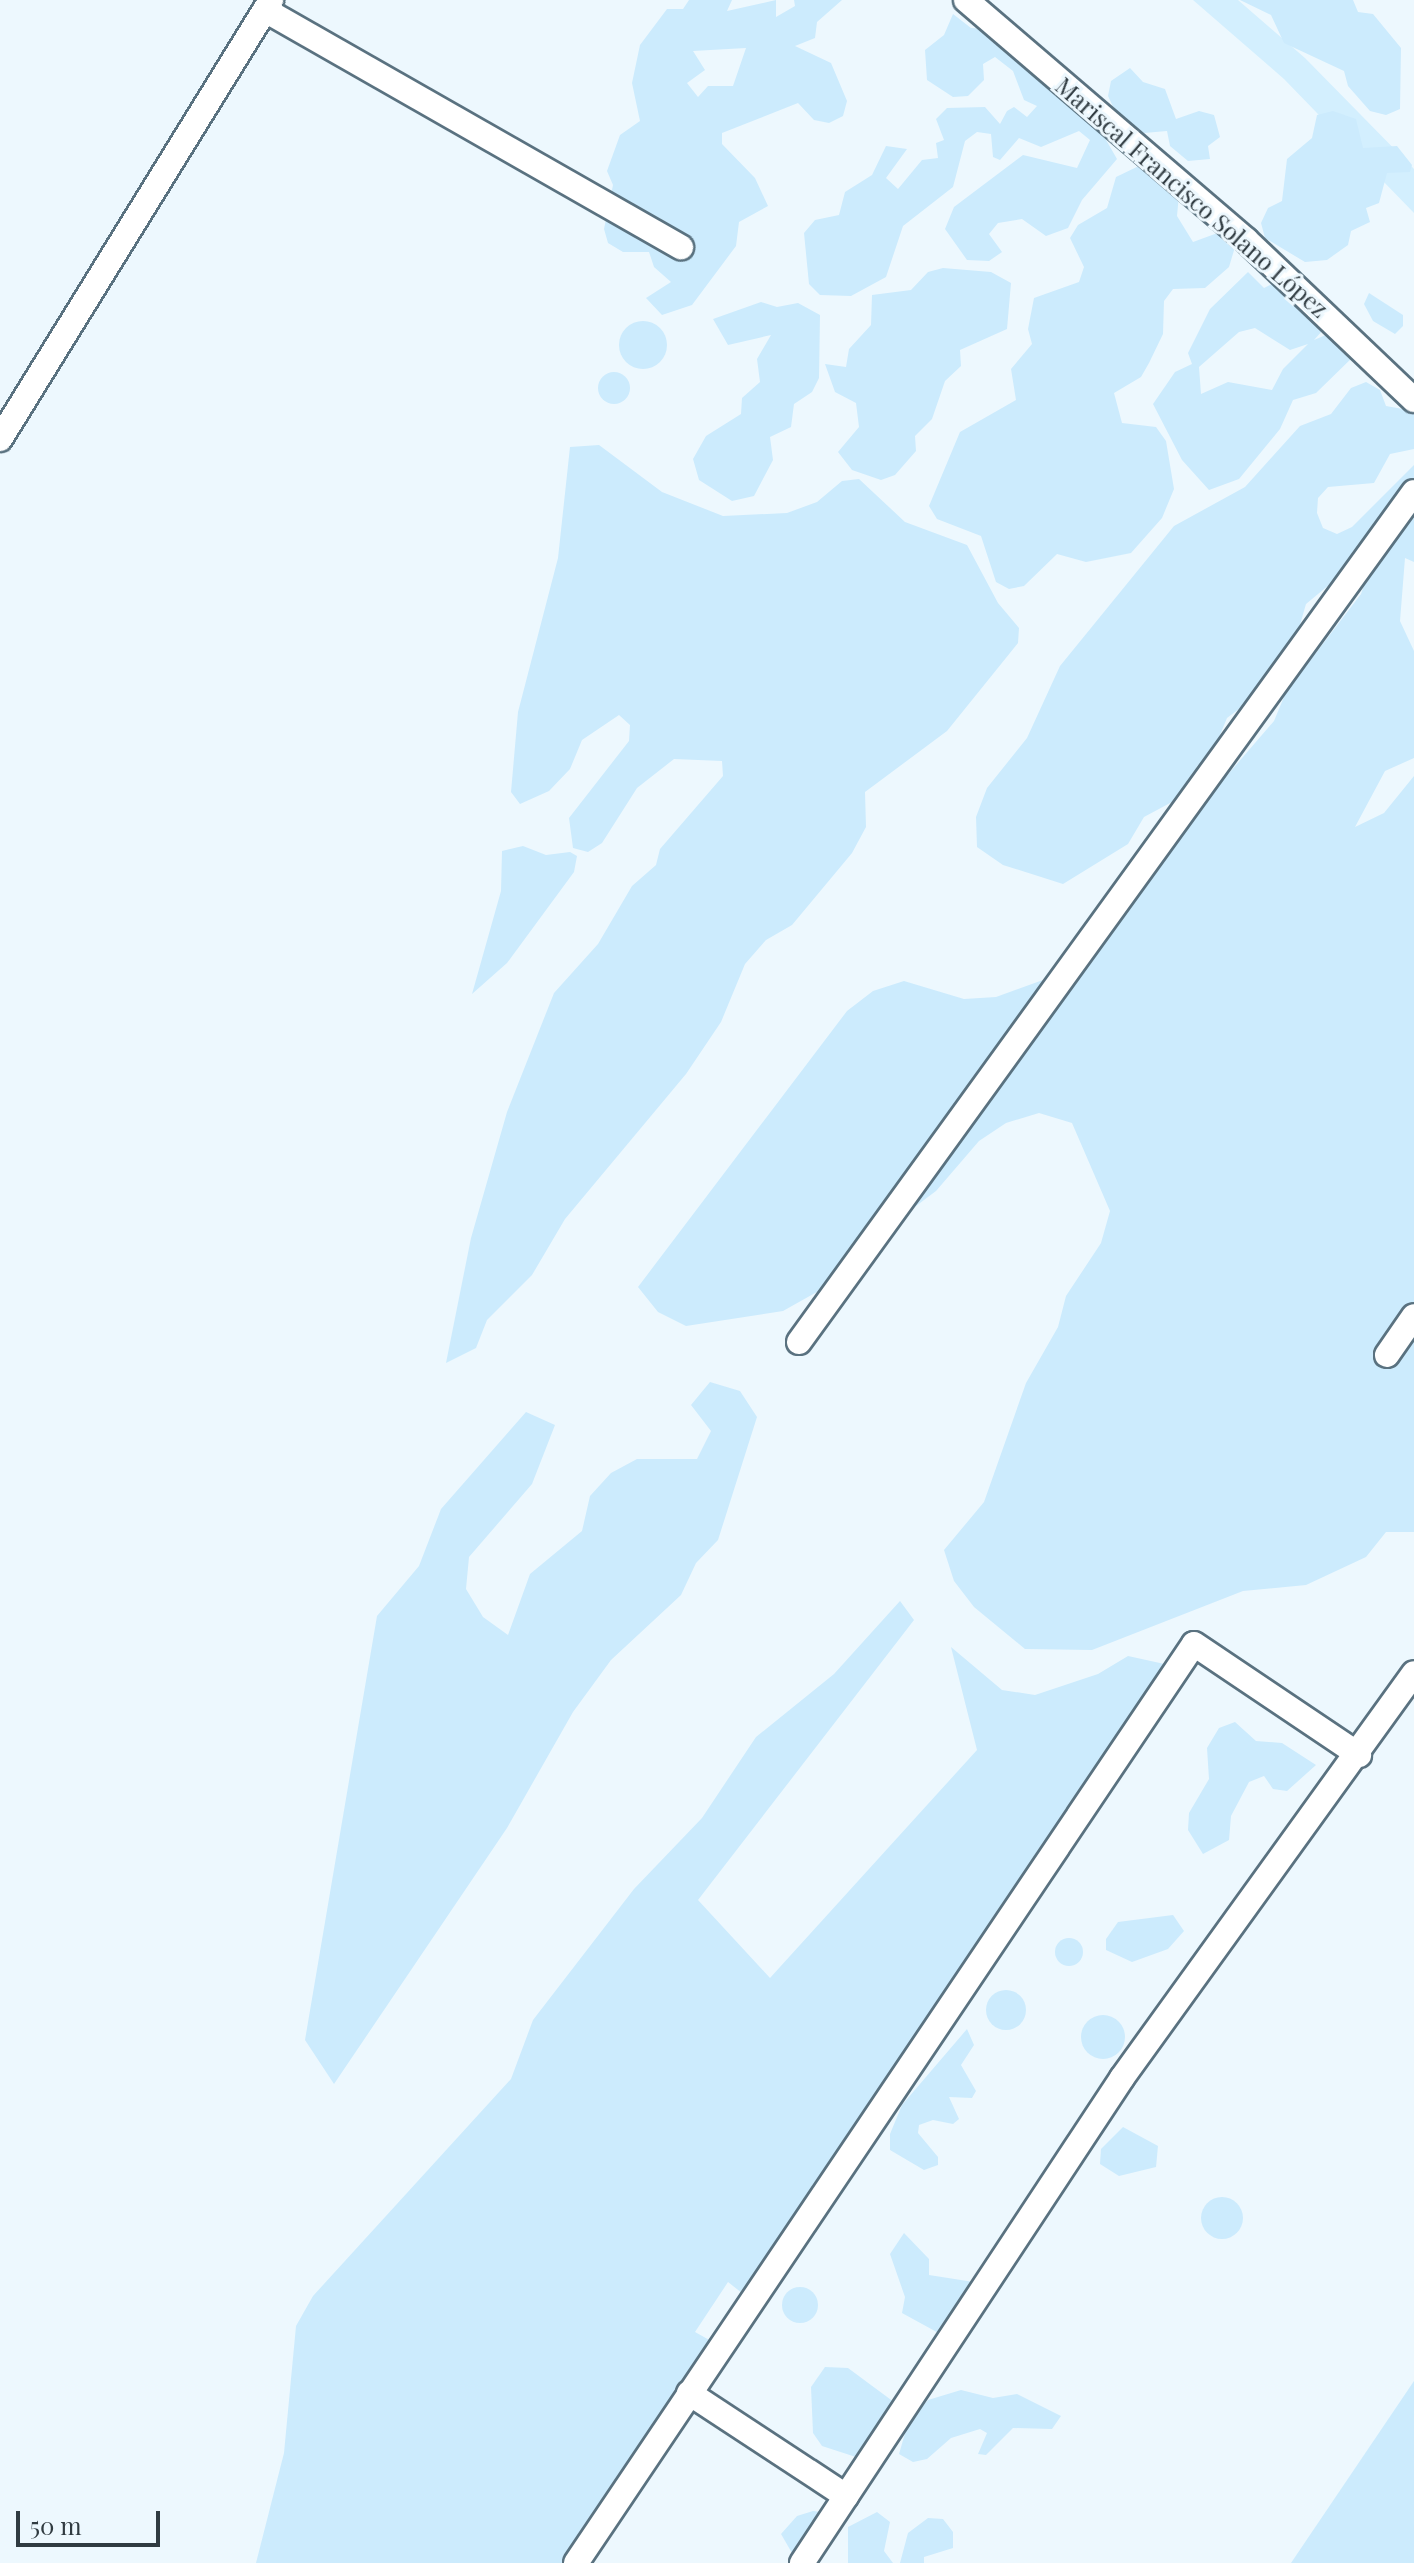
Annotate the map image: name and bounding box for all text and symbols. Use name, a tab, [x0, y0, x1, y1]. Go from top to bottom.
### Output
street label: Mariscal Francisco Solano López	[1050, 71, 1334, 323]
scale bar	[20, 2495, 164, 2545]
text: 50 m	[30, 2509, 82, 2541]

